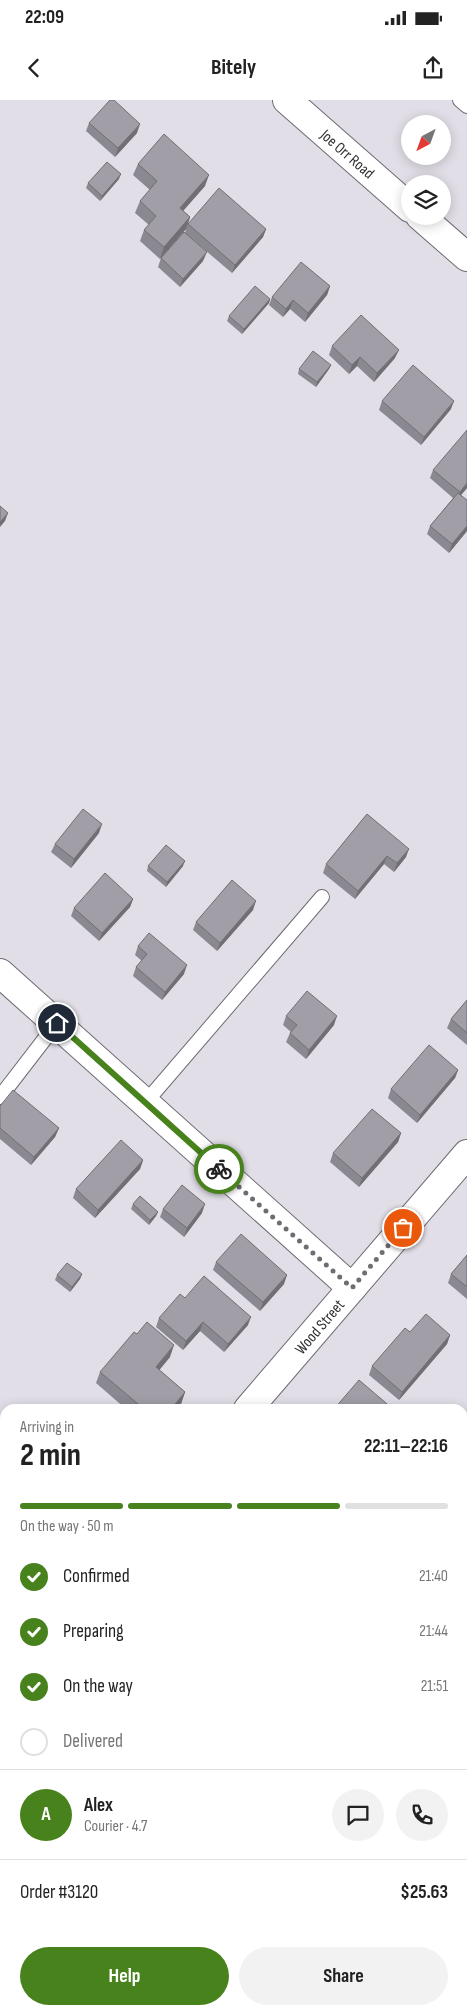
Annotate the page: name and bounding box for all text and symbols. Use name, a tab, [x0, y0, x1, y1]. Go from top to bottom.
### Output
text: 22:09	[25, 6, 64, 29]
icon: back	[20, 54, 48, 82]
text: Bitely	[211, 54, 256, 81]
icon: share	[419, 54, 447, 82]
north arrow	[401, 115, 451, 165]
map controls	[401, 115, 451, 225]
street label: Joe Orr Road	[315, 125, 378, 183]
button: layers	[401, 175, 451, 225]
pin	[36, 1002, 78, 1044]
icon: home	[43, 1009, 71, 1037]
courier	[194, 1144, 244, 1194]
icon: bike	[205, 1155, 233, 1183]
pin	[382, 1207, 424, 1249]
icon: bag	[389, 1214, 417, 1242]
street label: Wood Street	[291, 1296, 349, 1359]
text: Arriving in	[20, 1418, 74, 1437]
text: 22:11–22:16	[364, 1435, 448, 1458]
text: 2 min	[20, 1436, 81, 1475]
text: On the way · 50 m	[20, 1517, 114, 1536]
icon: check	[20, 1563, 48, 1591]
text: Confirmed	[63, 1565, 130, 1588]
text: 21:40	[419, 1567, 448, 1586]
icon: check	[20, 1618, 48, 1646]
text: Preparing	[63, 1620, 124, 1643]
text: 21:44	[419, 1622, 448, 1641]
icon: check	[20, 1673, 48, 1701]
text: On the way	[63, 1675, 133, 1698]
text: 21:51	[421, 1677, 448, 1696]
text: Delivered	[63, 1730, 123, 1753]
button: chat	[332, 1789, 384, 1841]
button: phone	[396, 1789, 448, 1841]
text: Alex	[84, 1794, 113, 1817]
text: A	[41, 1803, 51, 1826]
text: Courier · 4.7	[84, 1817, 147, 1836]
text: Order #3120	[20, 1881, 98, 1904]
text: $25.63	[400, 1881, 448, 1904]
button: Help	[20, 1947, 229, 2005]
button: Share	[239, 1947, 448, 2005]

